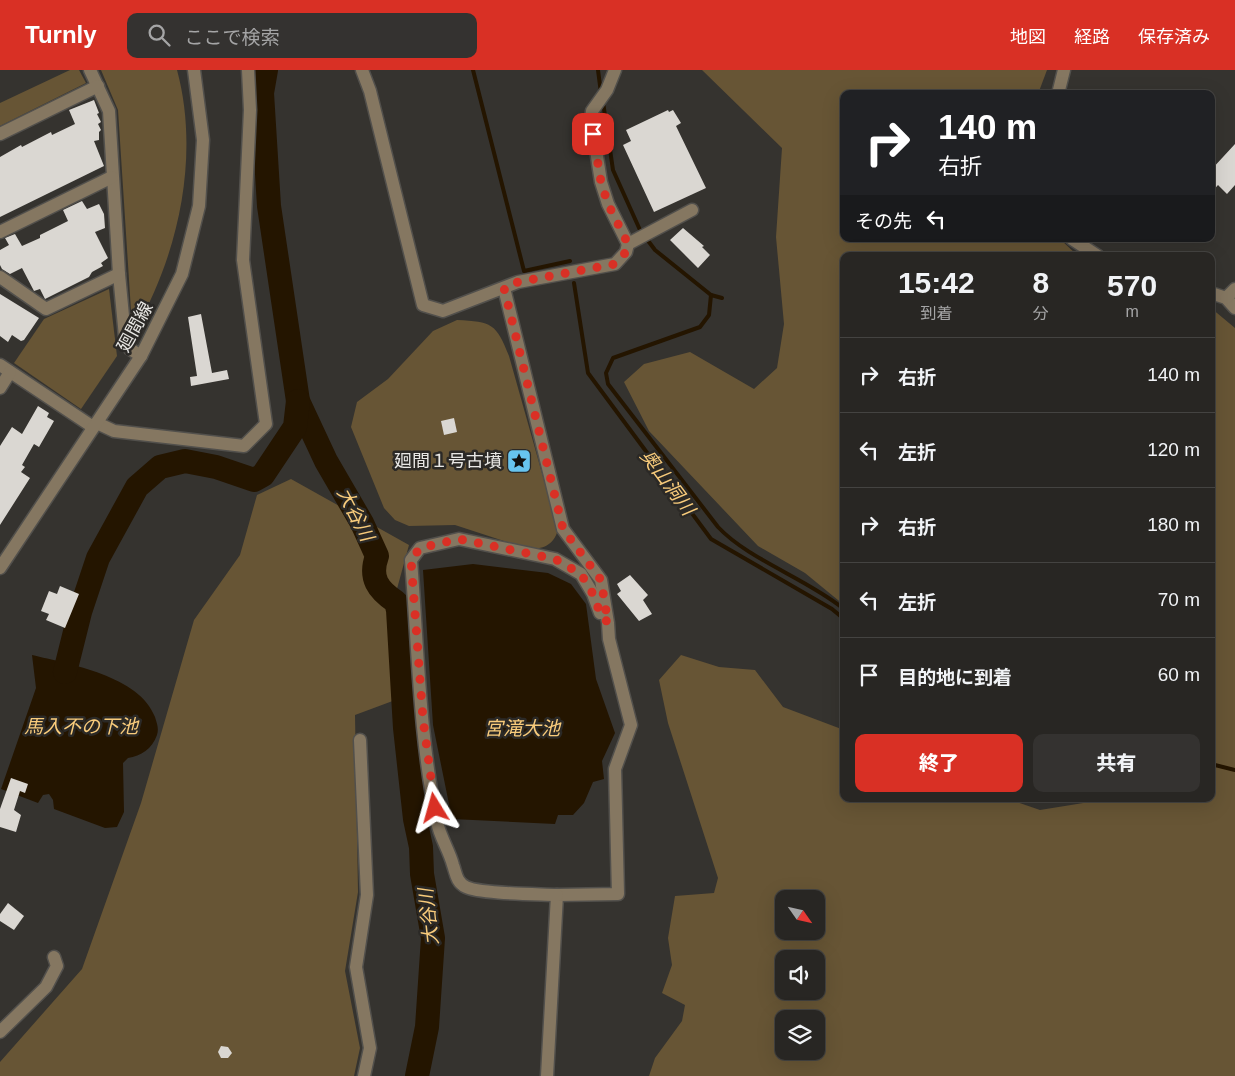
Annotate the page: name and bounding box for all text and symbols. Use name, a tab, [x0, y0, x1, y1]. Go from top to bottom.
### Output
search box	[127, 13, 477, 58]
text: Turnly	[25, 21, 97, 48]
icon: search	[145, 21, 173, 49]
text: ここで検索	[185, 27, 280, 48]
text: 地図	[1010, 27, 1046, 47]
text: 経路	[1074, 27, 1110, 47]
text: 保存済み	[1138, 27, 1210, 47]
text: 140 m	[938, 107, 1037, 146]
icon: right	[855, 110, 920, 175]
pin	[572, 113, 614, 155]
icon: arrive	[579, 120, 607, 148]
text: 右折	[938, 154, 982, 179]
icon: left	[922, 205, 950, 233]
text: その先	[855, 211, 912, 232]
text: 15:42	[898, 266, 975, 299]
text: 8	[1032, 266, 1049, 299]
text: 570	[1107, 269, 1157, 302]
street label: 廻間線	[113, 299, 157, 355]
text: m	[1125, 303, 1139, 320]
text: 到着	[920, 305, 952, 322]
text: 分	[1033, 305, 1049, 322]
icon: right	[855, 361, 883, 389]
text: 140 m	[1147, 364, 1200, 385]
text: 右折	[898, 367, 936, 388]
icon: left	[855, 436, 883, 464]
text: 120 m	[1147, 439, 1200, 460]
text: 左折	[898, 442, 936, 463]
water label: 奥山洞川	[636, 446, 700, 521]
place icon: 廻間１号古墳	[506, 448, 532, 474]
place label: 廻間１号古墳	[394, 451, 502, 471]
water label: 大谷川	[333, 484, 379, 546]
icon: right	[855, 511, 883, 539]
text: 180 m	[1147, 514, 1200, 535]
text: 右折	[898, 517, 936, 538]
icon: left	[855, 586, 883, 614]
text: 70 m	[1158, 589, 1200, 610]
text: 左折	[898, 592, 936, 613]
icon: arrive	[855, 661, 883, 689]
text: 60 m	[1158, 664, 1200, 685]
text: 目的地に到着	[898, 667, 1012, 688]
water label: 馬入不の下池	[24, 716, 140, 737]
water label: 宮滝大池	[484, 718, 562, 739]
button: 終了	[855, 734, 1023, 792]
button: 共有	[1033, 734, 1200, 792]
position arrow	[408, 781, 460, 833]
water label: 大谷川	[415, 886, 442, 946]
north arrow	[775, 890, 825, 940]
map controls	[775, 890, 825, 1060]
button: sound	[775, 950, 825, 1000]
button: layers	[775, 1010, 825, 1060]

